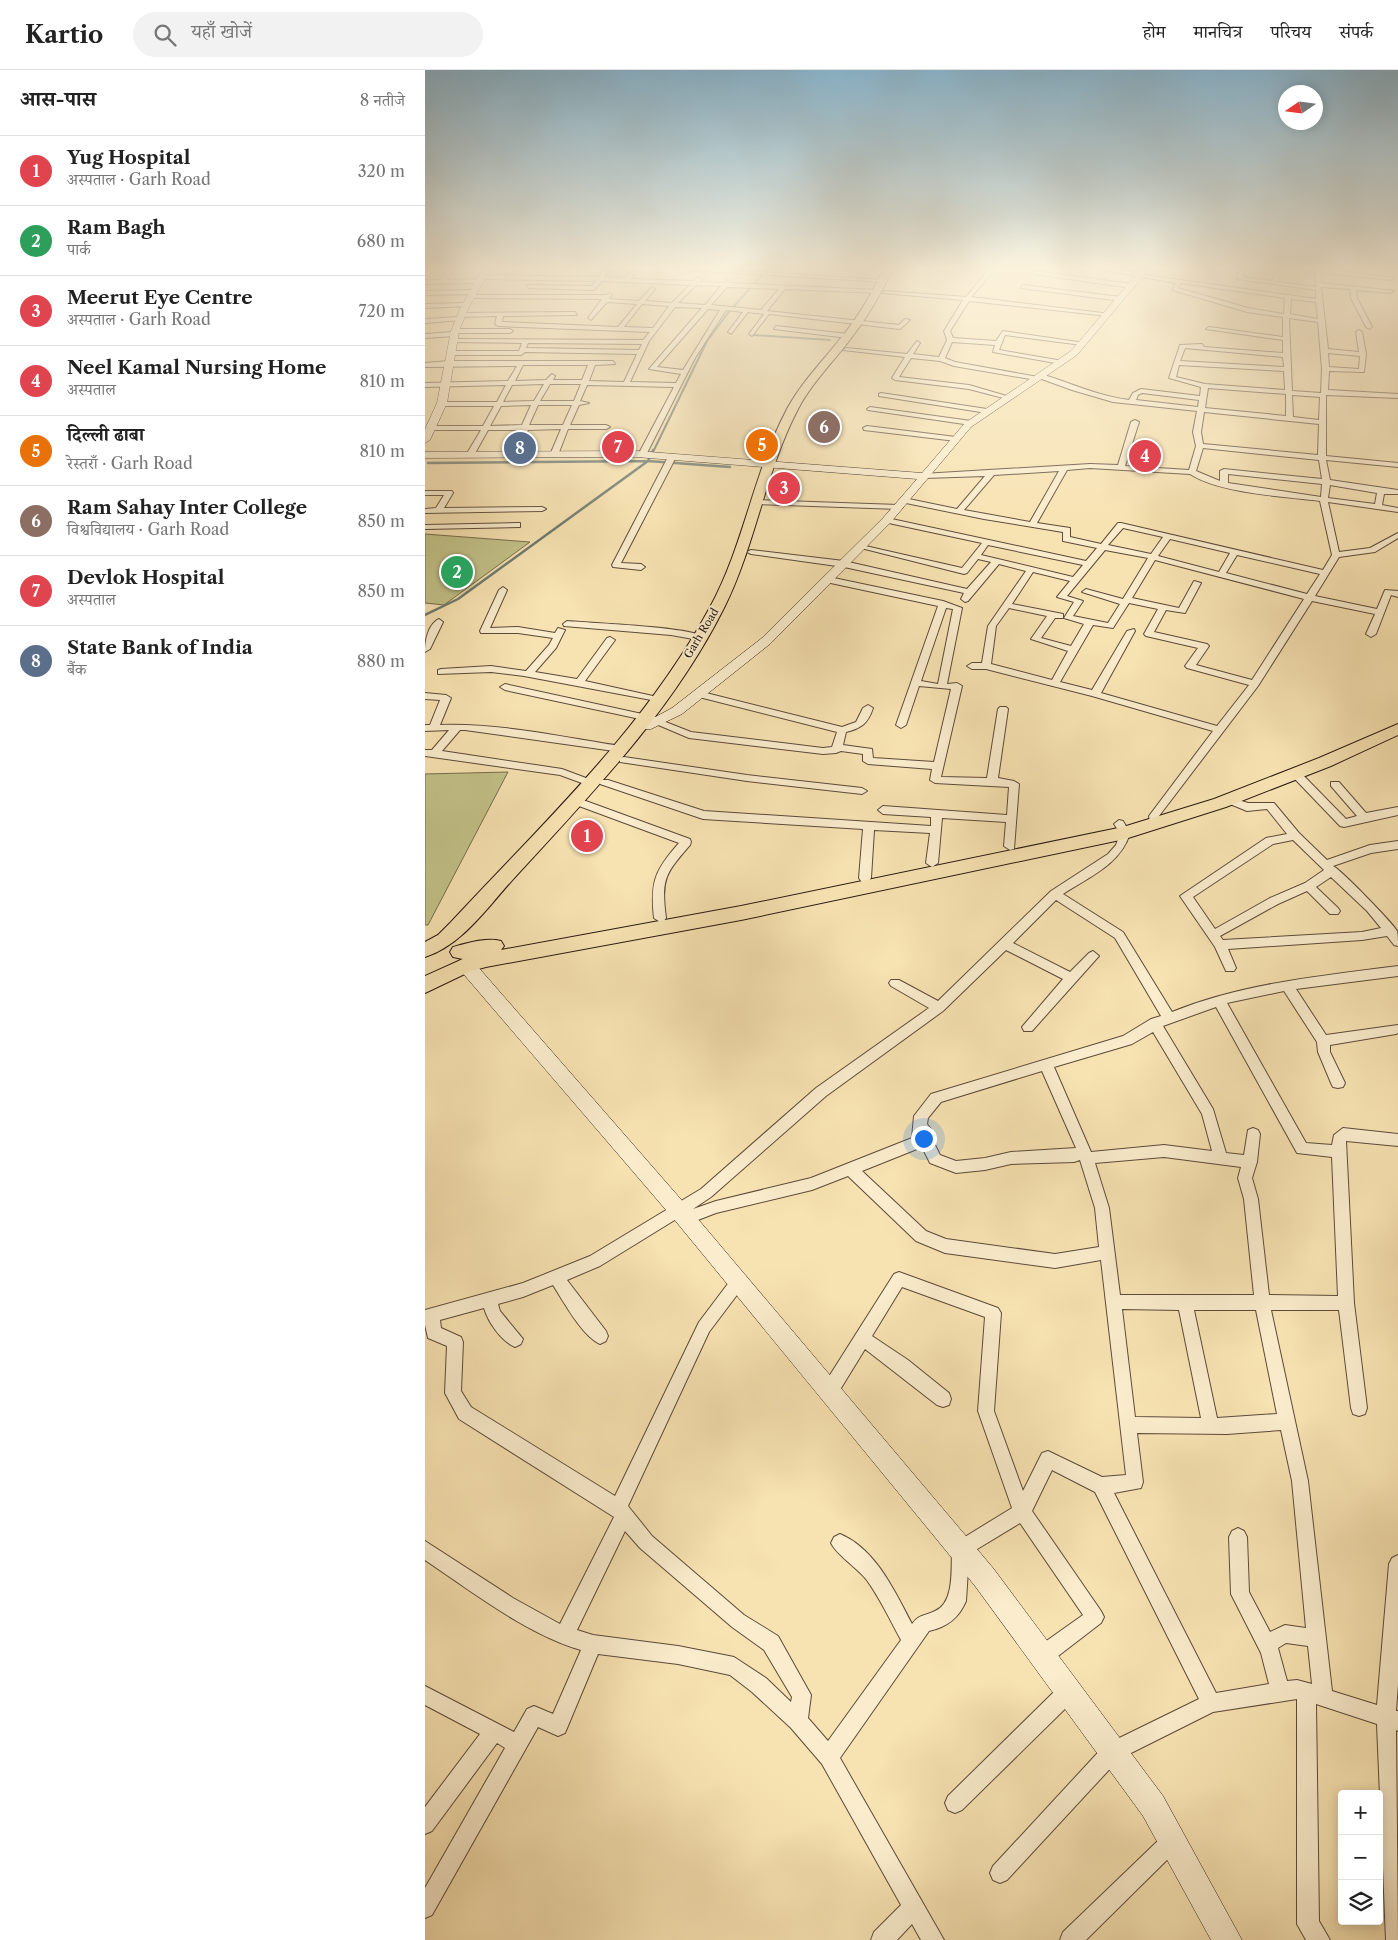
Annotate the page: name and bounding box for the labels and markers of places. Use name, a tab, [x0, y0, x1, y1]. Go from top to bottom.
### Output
pin: 6	[808, 408, 840, 446]
pin: 5	[746, 426, 778, 464]
pin: 7	[602, 428, 634, 466]
pin: 8	[504, 429, 536, 467]
pin: 4	[1129, 437, 1161, 475]
pin: 3	[768, 469, 800, 507]
pin: 2	[441, 553, 473, 591]
pin: 1	[571, 817, 603, 855]

